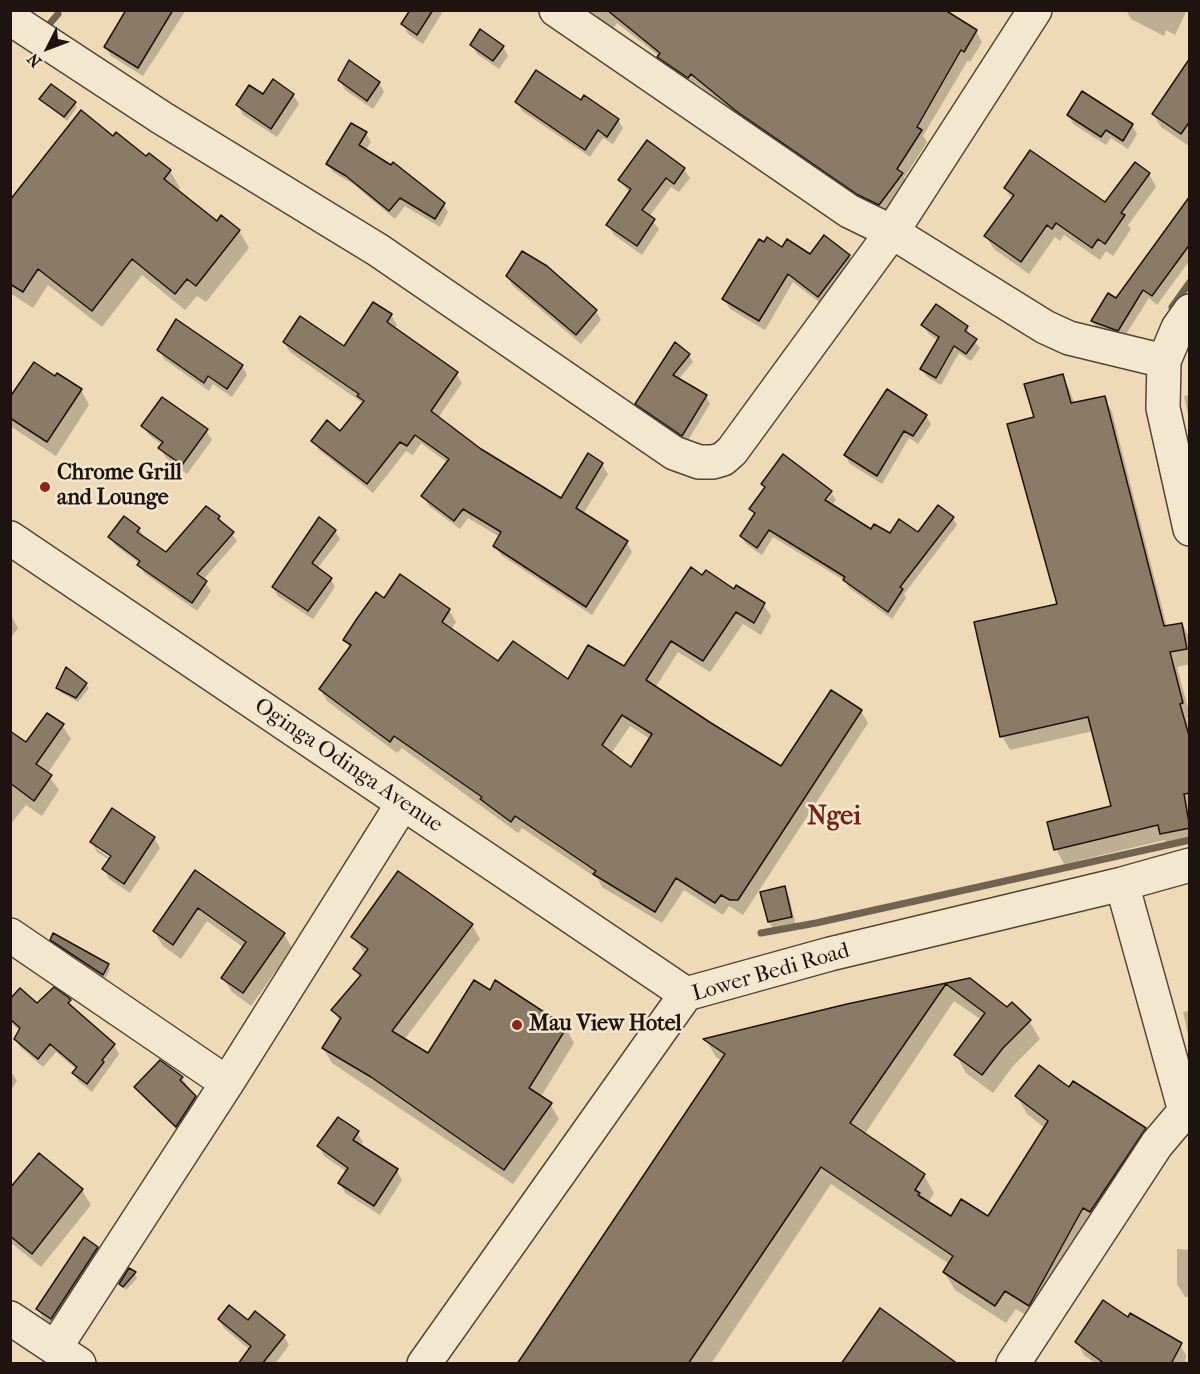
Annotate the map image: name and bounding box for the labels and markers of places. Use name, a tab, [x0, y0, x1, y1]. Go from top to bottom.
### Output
place label: Chrome Grill and Lounge	[57, 461, 182, 512]
marker: Chrome Grill and Lounge	[38, 480, 52, 494]
place label: Mau View Hotel	[529, 1012, 682, 1038]
marker: Mau View Hotel	[510, 1018, 524, 1032]

